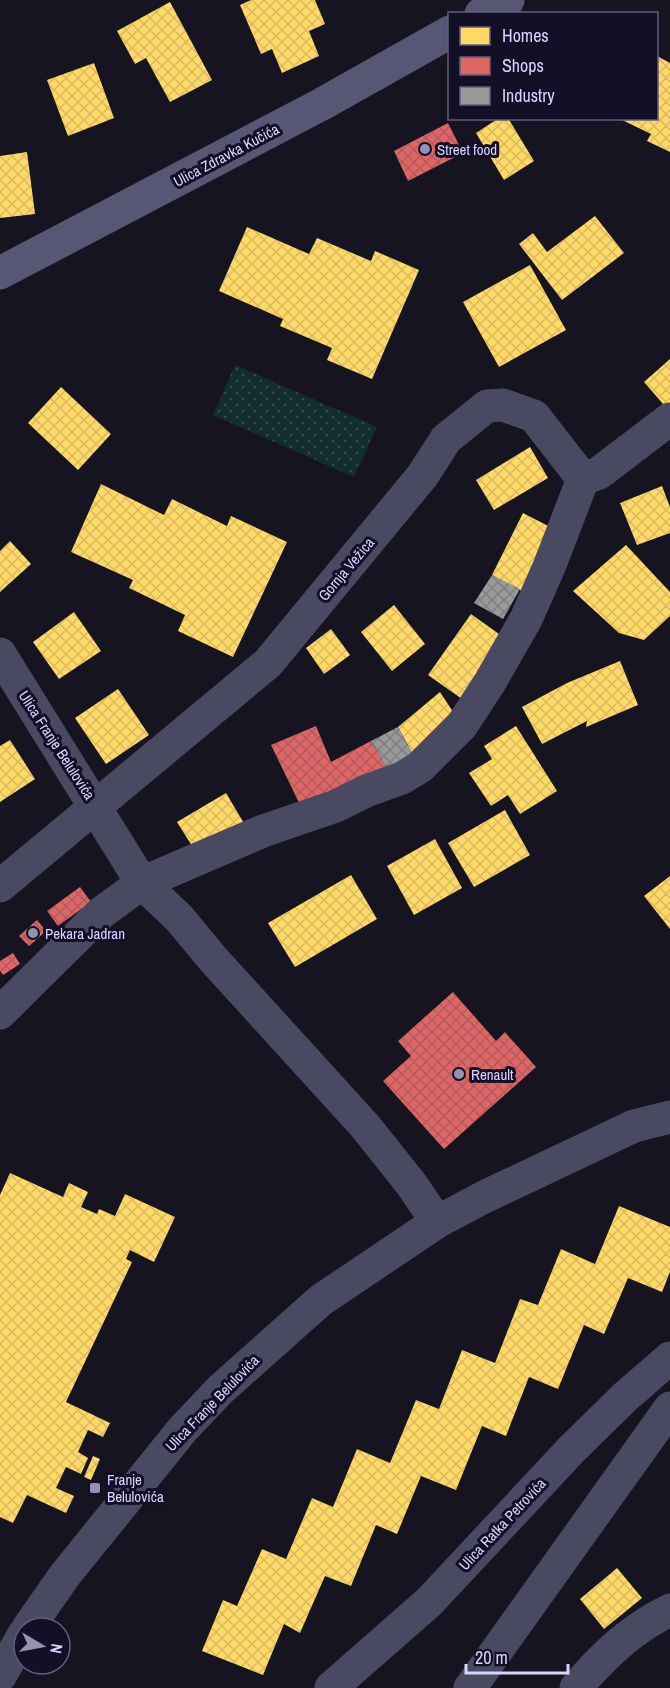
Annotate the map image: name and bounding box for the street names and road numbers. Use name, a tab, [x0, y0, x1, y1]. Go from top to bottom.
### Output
street label: Ulica Zdravka Kučića	[169, 118, 283, 192]
street label: Gornja Vežica	[313, 533, 379, 605]
street label: Ulica Franje Belulovića	[14, 686, 100, 804]
street label: Ulica Franje Belulovića	[161, 1350, 264, 1456]
street label: Ulica Ratka Petrovića	[454, 1473, 550, 1575]

